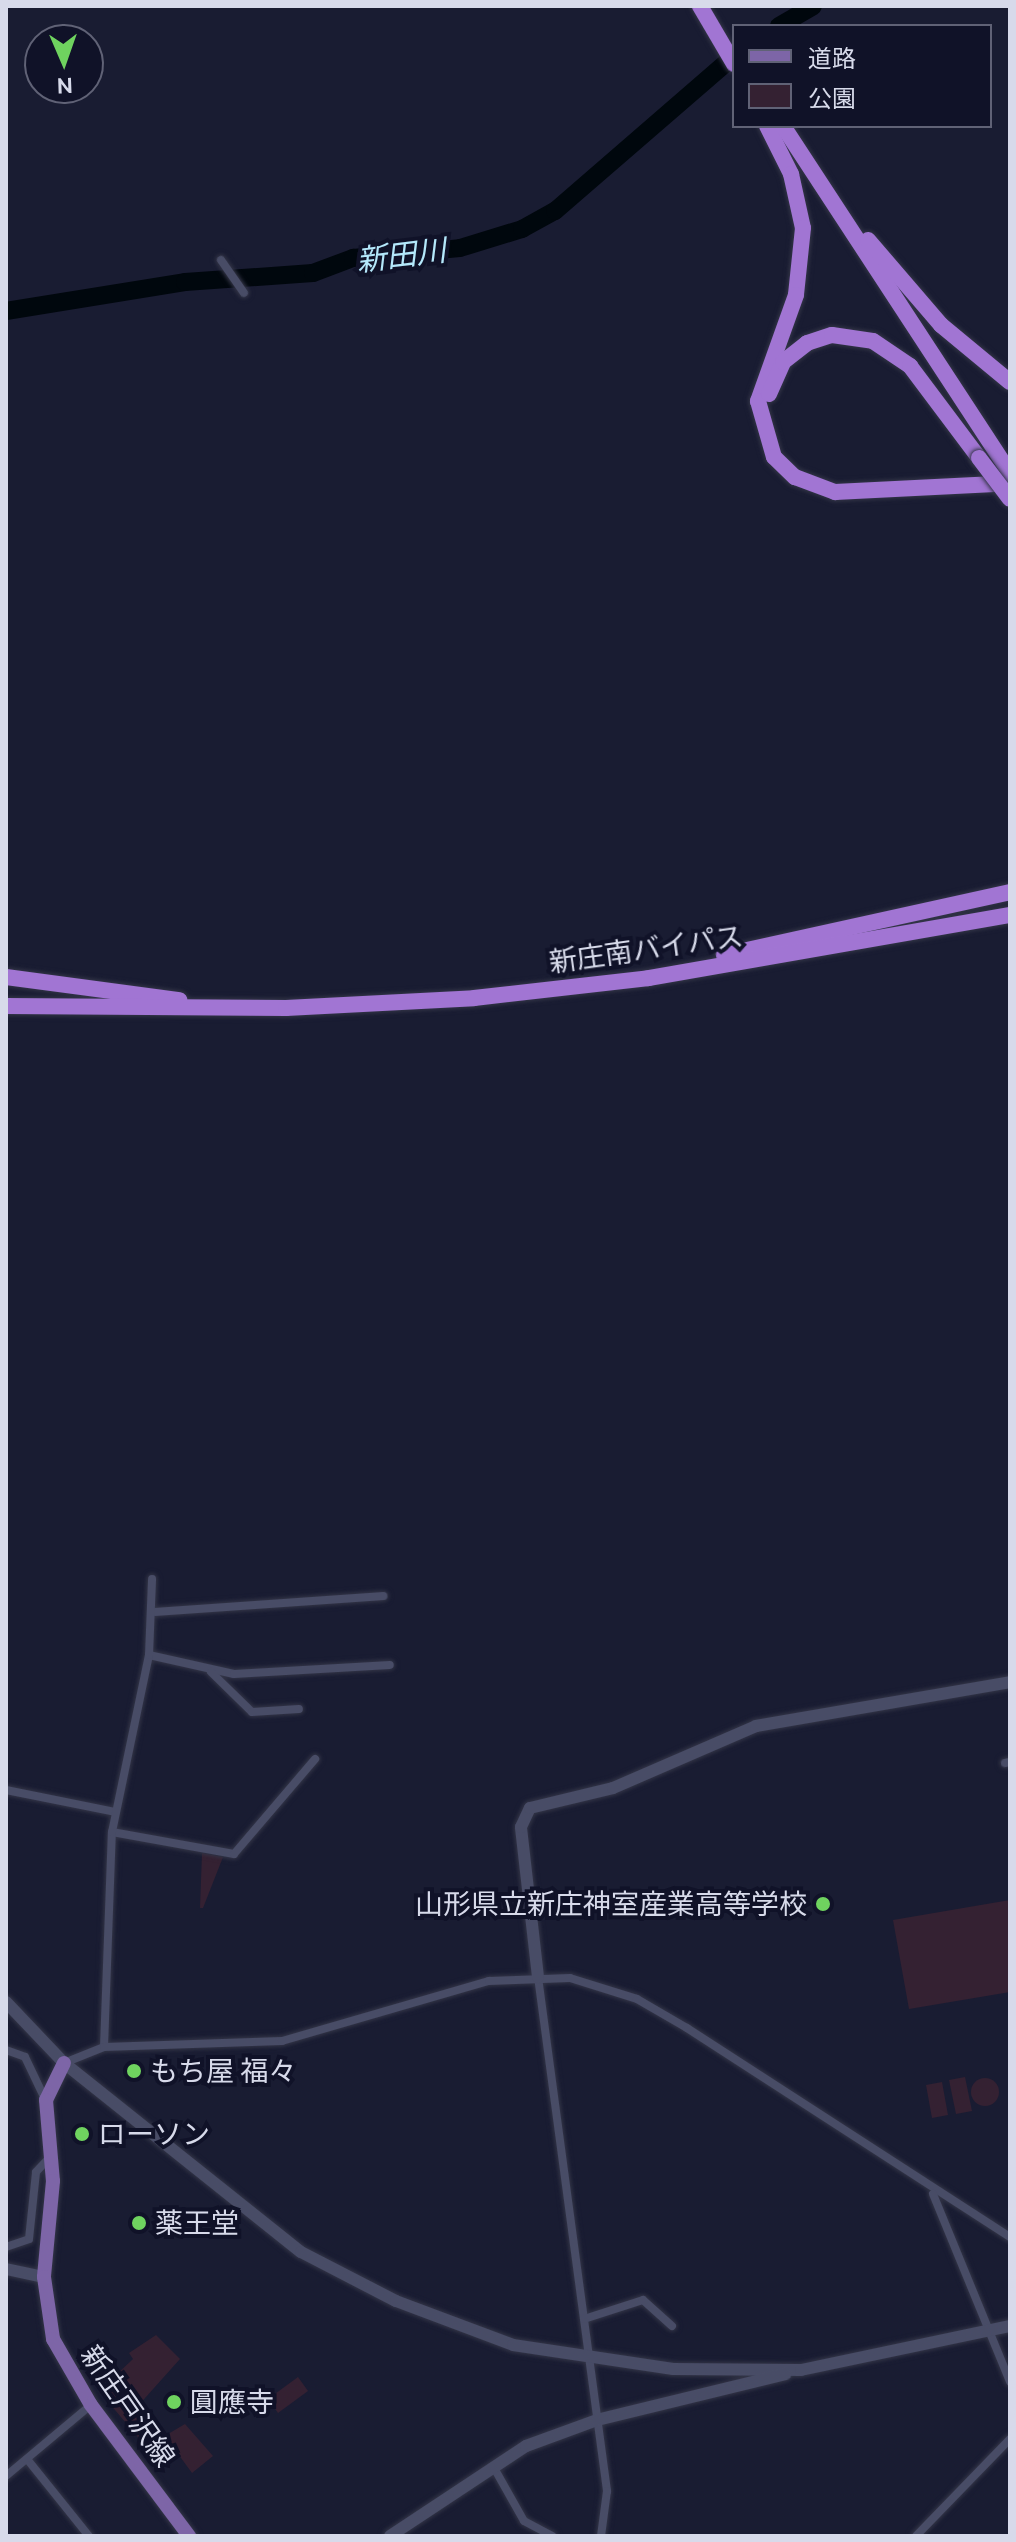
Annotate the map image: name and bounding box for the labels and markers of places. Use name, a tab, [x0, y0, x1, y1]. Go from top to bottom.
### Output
place label: 山形県立新庄神室産業高等学校	[415, 1887, 807, 1921]
marker: 山形県立新庄神室産業高等学校	[814, 1895, 832, 1913]
place label: もち屋 福々	[150, 2054, 296, 2088]
marker: もち屋 福々	[125, 2062, 143, 2080]
place label: ローソン	[98, 2117, 210, 2151]
marker: ローソン	[73, 2125, 91, 2143]
place label: 薬王堂	[155, 2206, 239, 2240]
marker: 薬王堂	[130, 2214, 148, 2232]
place label: 圓應寺	[190, 2385, 274, 2419]
marker: 圓應寺	[165, 2393, 183, 2411]

